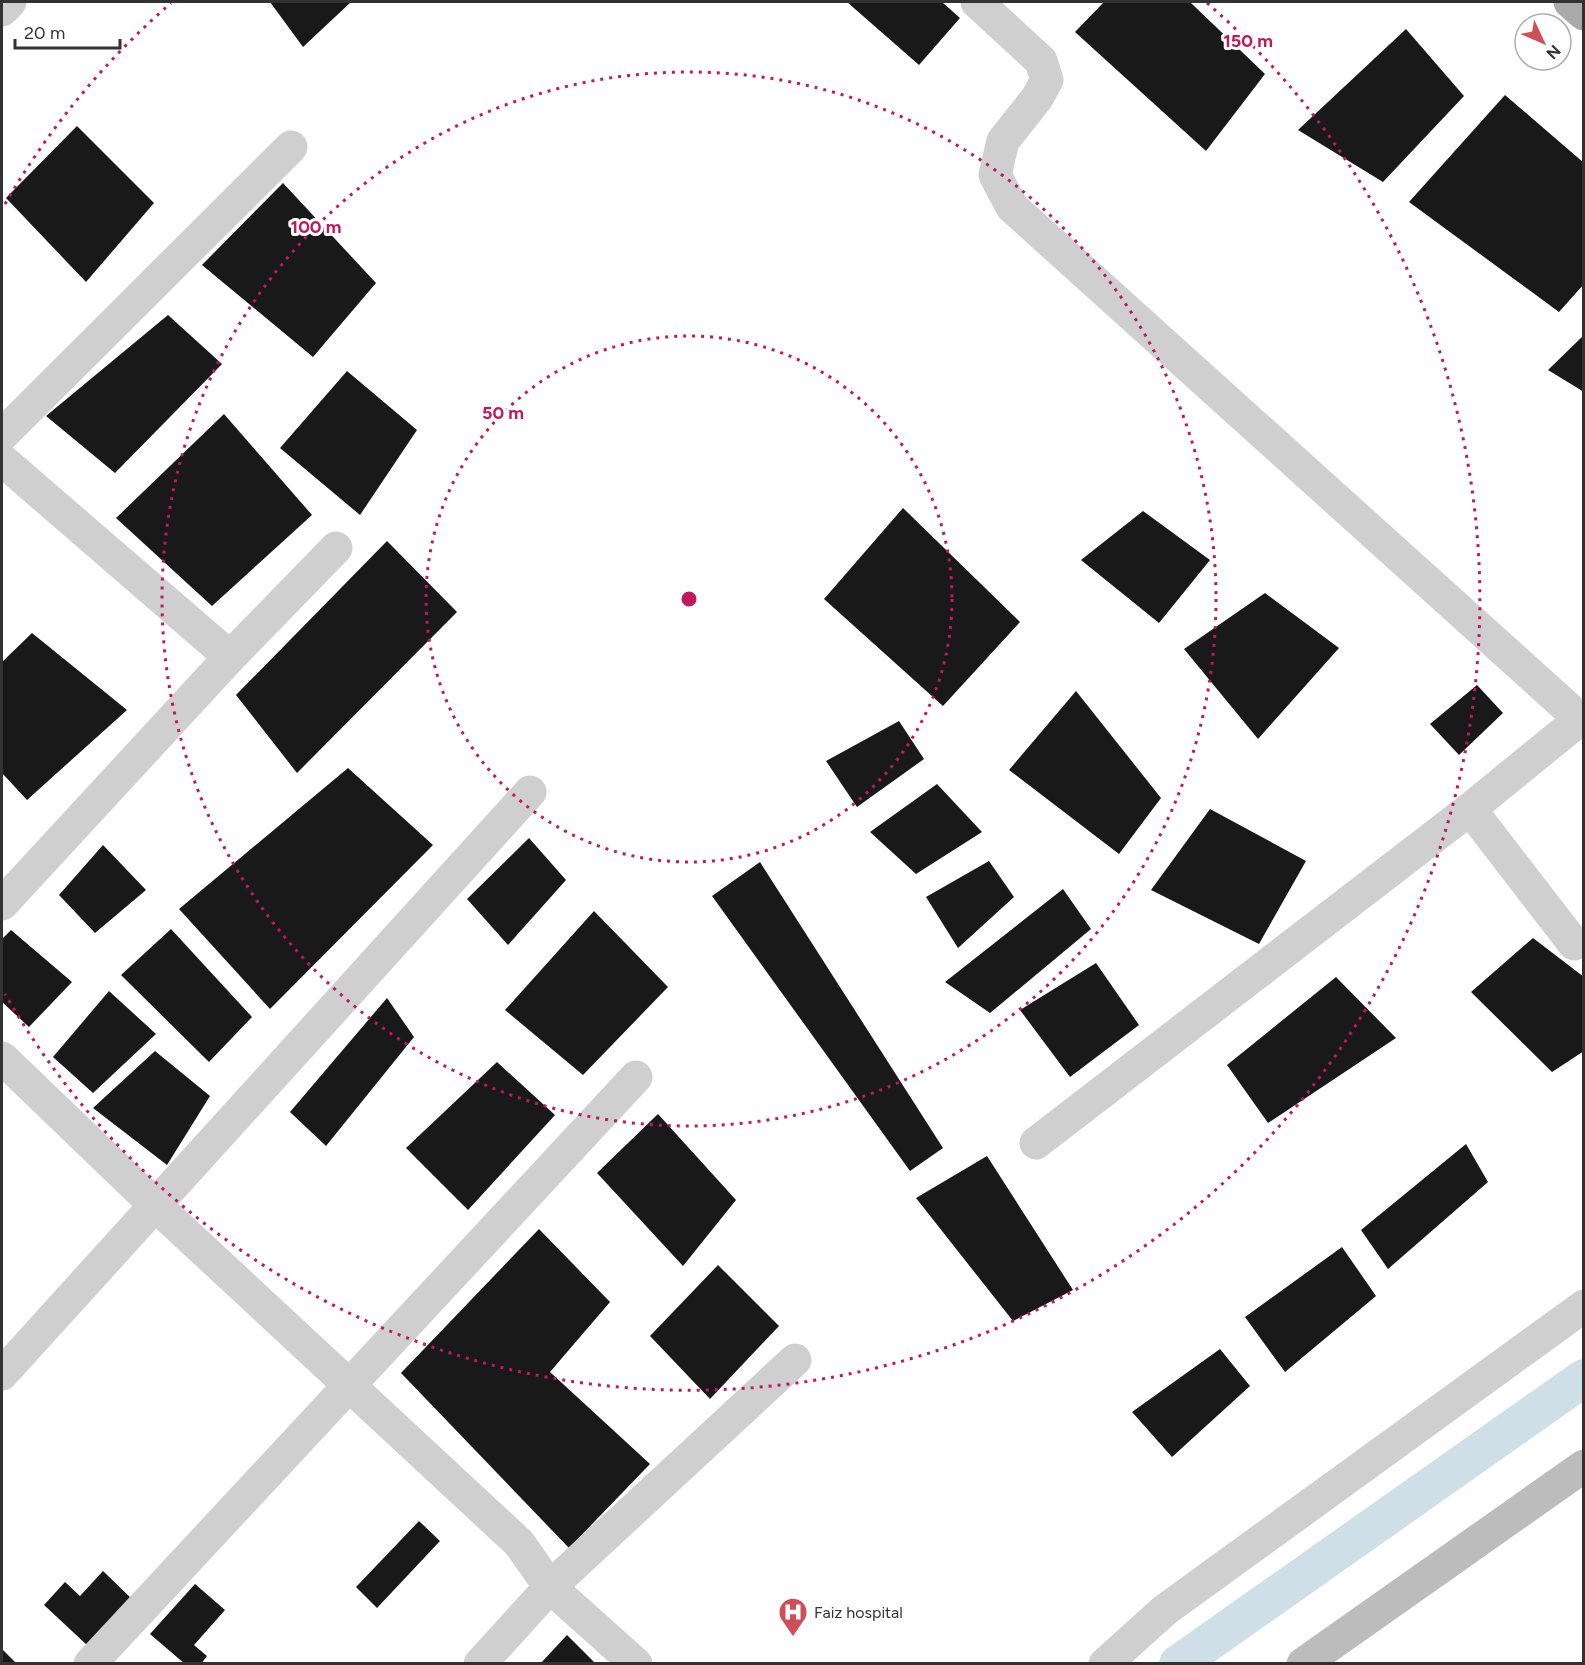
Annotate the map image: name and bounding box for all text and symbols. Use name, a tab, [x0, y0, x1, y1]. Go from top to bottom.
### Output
scale bar	[15, 12, 120, 50]
north arrow	[1513, 12, 1573, 72]
text: 20 m	[24, 22, 65, 44]
text: 150 m	[1223, 30, 1273, 52]
text: N	[1542, 41, 1565, 63]
text: 100 m	[291, 216, 341, 238]
text: 50 m	[482, 402, 524, 424]
centre of rings	[679, 589, 699, 609]
hospital icon: Faiz hospital	[777, 1596, 809, 1638]
place label: Faiz hospital	[814, 1603, 903, 1622]

